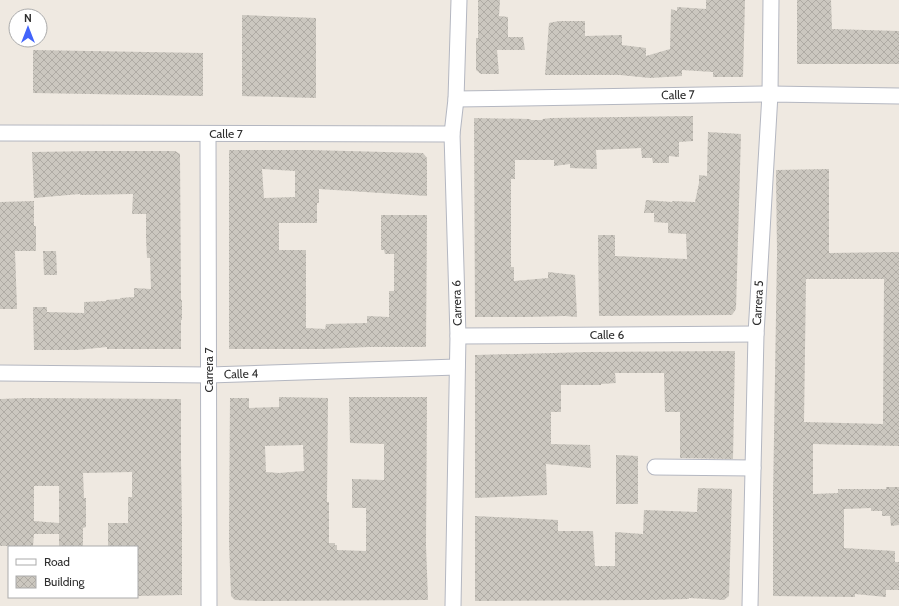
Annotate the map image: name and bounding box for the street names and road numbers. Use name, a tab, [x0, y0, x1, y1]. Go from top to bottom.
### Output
street label: Calle 7	[661, 87, 695, 102]
street label: Calle 7	[209, 126, 243, 141]
street label: Carrera 6	[448, 280, 465, 326]
street label: Carrera 5	[749, 280, 766, 326]
street label: Calle 6	[590, 327, 624, 342]
street label: Carrera 7	[201, 348, 216, 392]
street label: Calle 4	[223, 365, 259, 382]

